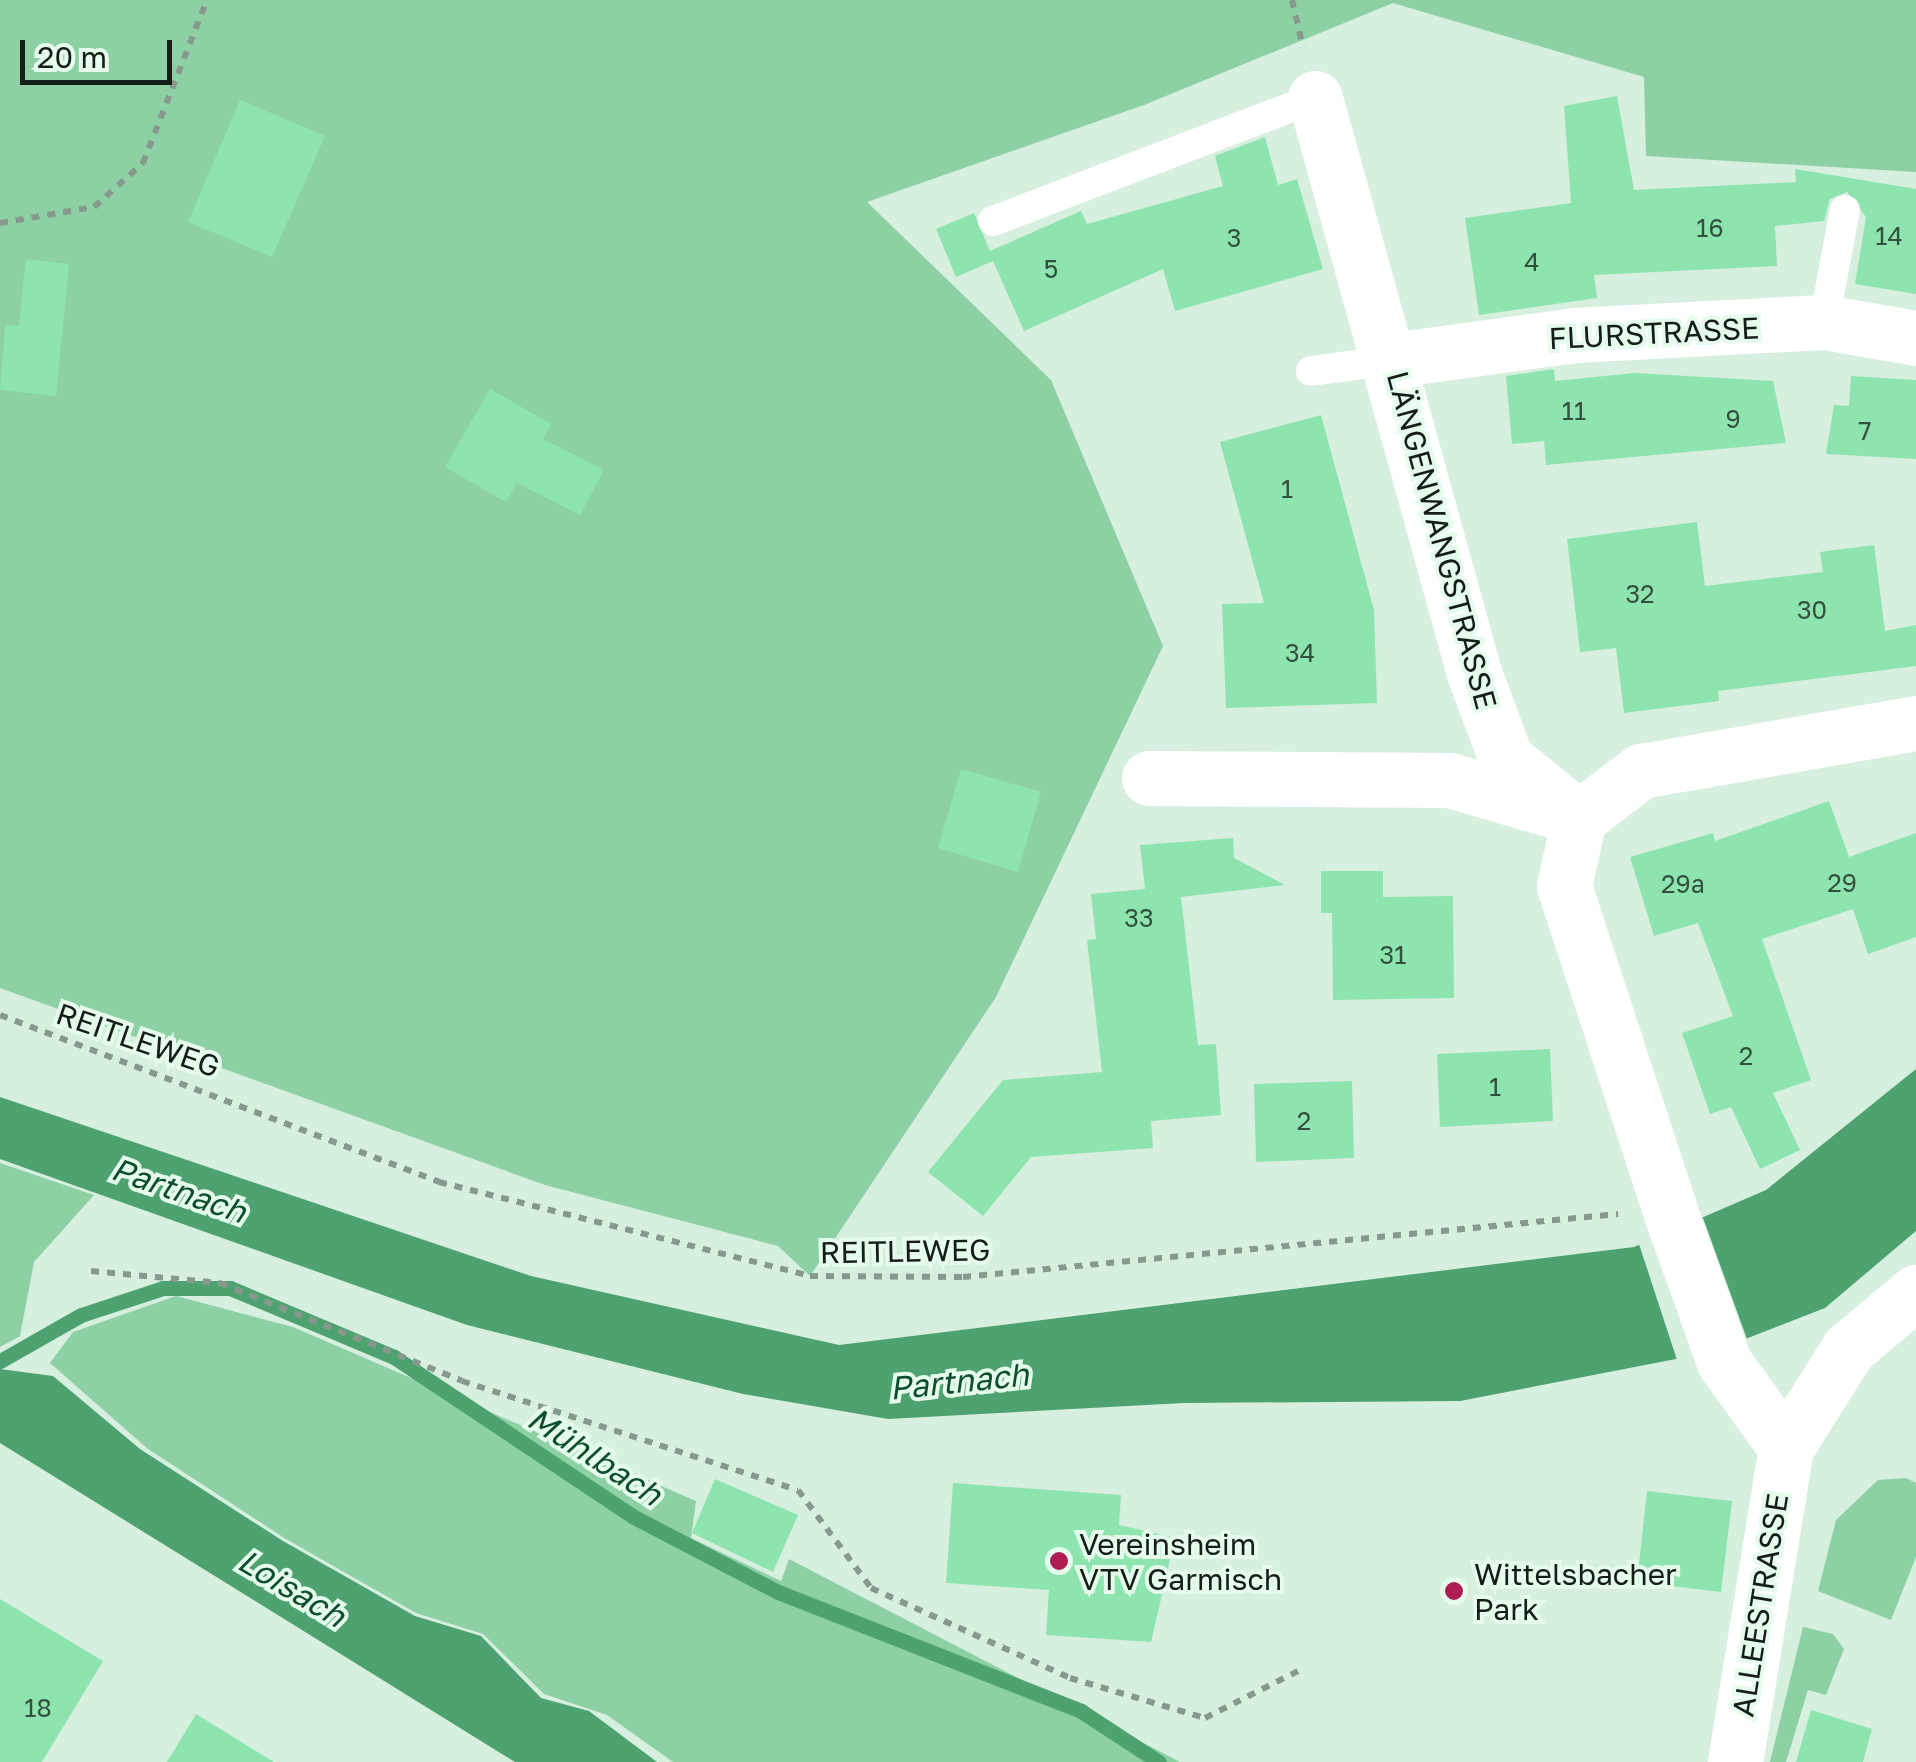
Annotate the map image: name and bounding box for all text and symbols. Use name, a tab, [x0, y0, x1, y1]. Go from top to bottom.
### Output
scale bar	[25, 20, 178, 82]
text: 20 m	[37, 39, 107, 75]
house number: 16	[1696, 213, 1724, 243]
house number: 14	[1875, 221, 1903, 251]
house number: 3	[1227, 223, 1241, 253]
house number: 4	[1524, 247, 1540, 277]
house number: 5	[1044, 254, 1058, 284]
street label: FLURSTRASSE	[1548, 310, 1760, 356]
street label: LÄNGENWANGSTRASSE	[1380, 367, 1504, 713]
house number: 11	[1562, 396, 1586, 426]
house number: 9	[1725, 404, 1741, 434]
house number: 7	[1858, 416, 1872, 446]
house number: 1	[1281, 474, 1293, 504]
house number: 32	[1625, 579, 1655, 609]
house number: 30	[1797, 595, 1827, 625]
house number: 34	[1285, 638, 1315, 668]
house number: 29	[1827, 868, 1857, 898]
house number: 29a	[1661, 869, 1705, 899]
house number: 33	[1124, 903, 1154, 933]
house number: 31	[1380, 940, 1406, 970]
street label: REITLEWEG	[52, 995, 224, 1085]
house number: 2	[1739, 1041, 1753, 1071]
house number: 1	[1489, 1072, 1501, 1102]
house number: 2	[1297, 1106, 1311, 1136]
water label: Partnach	[107, 1149, 251, 1231]
street label: REITLEWEG	[820, 1232, 990, 1270]
water label: Partnach	[888, 1355, 1030, 1407]
water label: Mühlbach	[521, 1399, 669, 1513]
street label: ALLEESTRASSE	[1725, 1491, 1795, 1719]
place label: Vereinsheim VTV Garmisch	[1079, 1526, 1282, 1596]
water label: Loisach	[232, 1541, 352, 1635]
marker: Vereinsheim VTV Garmisch	[1048, 1550, 1070, 1572]
place label: Wittelsbacher Park	[1474, 1556, 1677, 1626]
marker: Wittelsbacher Park	[1443, 1580, 1465, 1602]
house number: 18	[24, 1693, 52, 1723]

